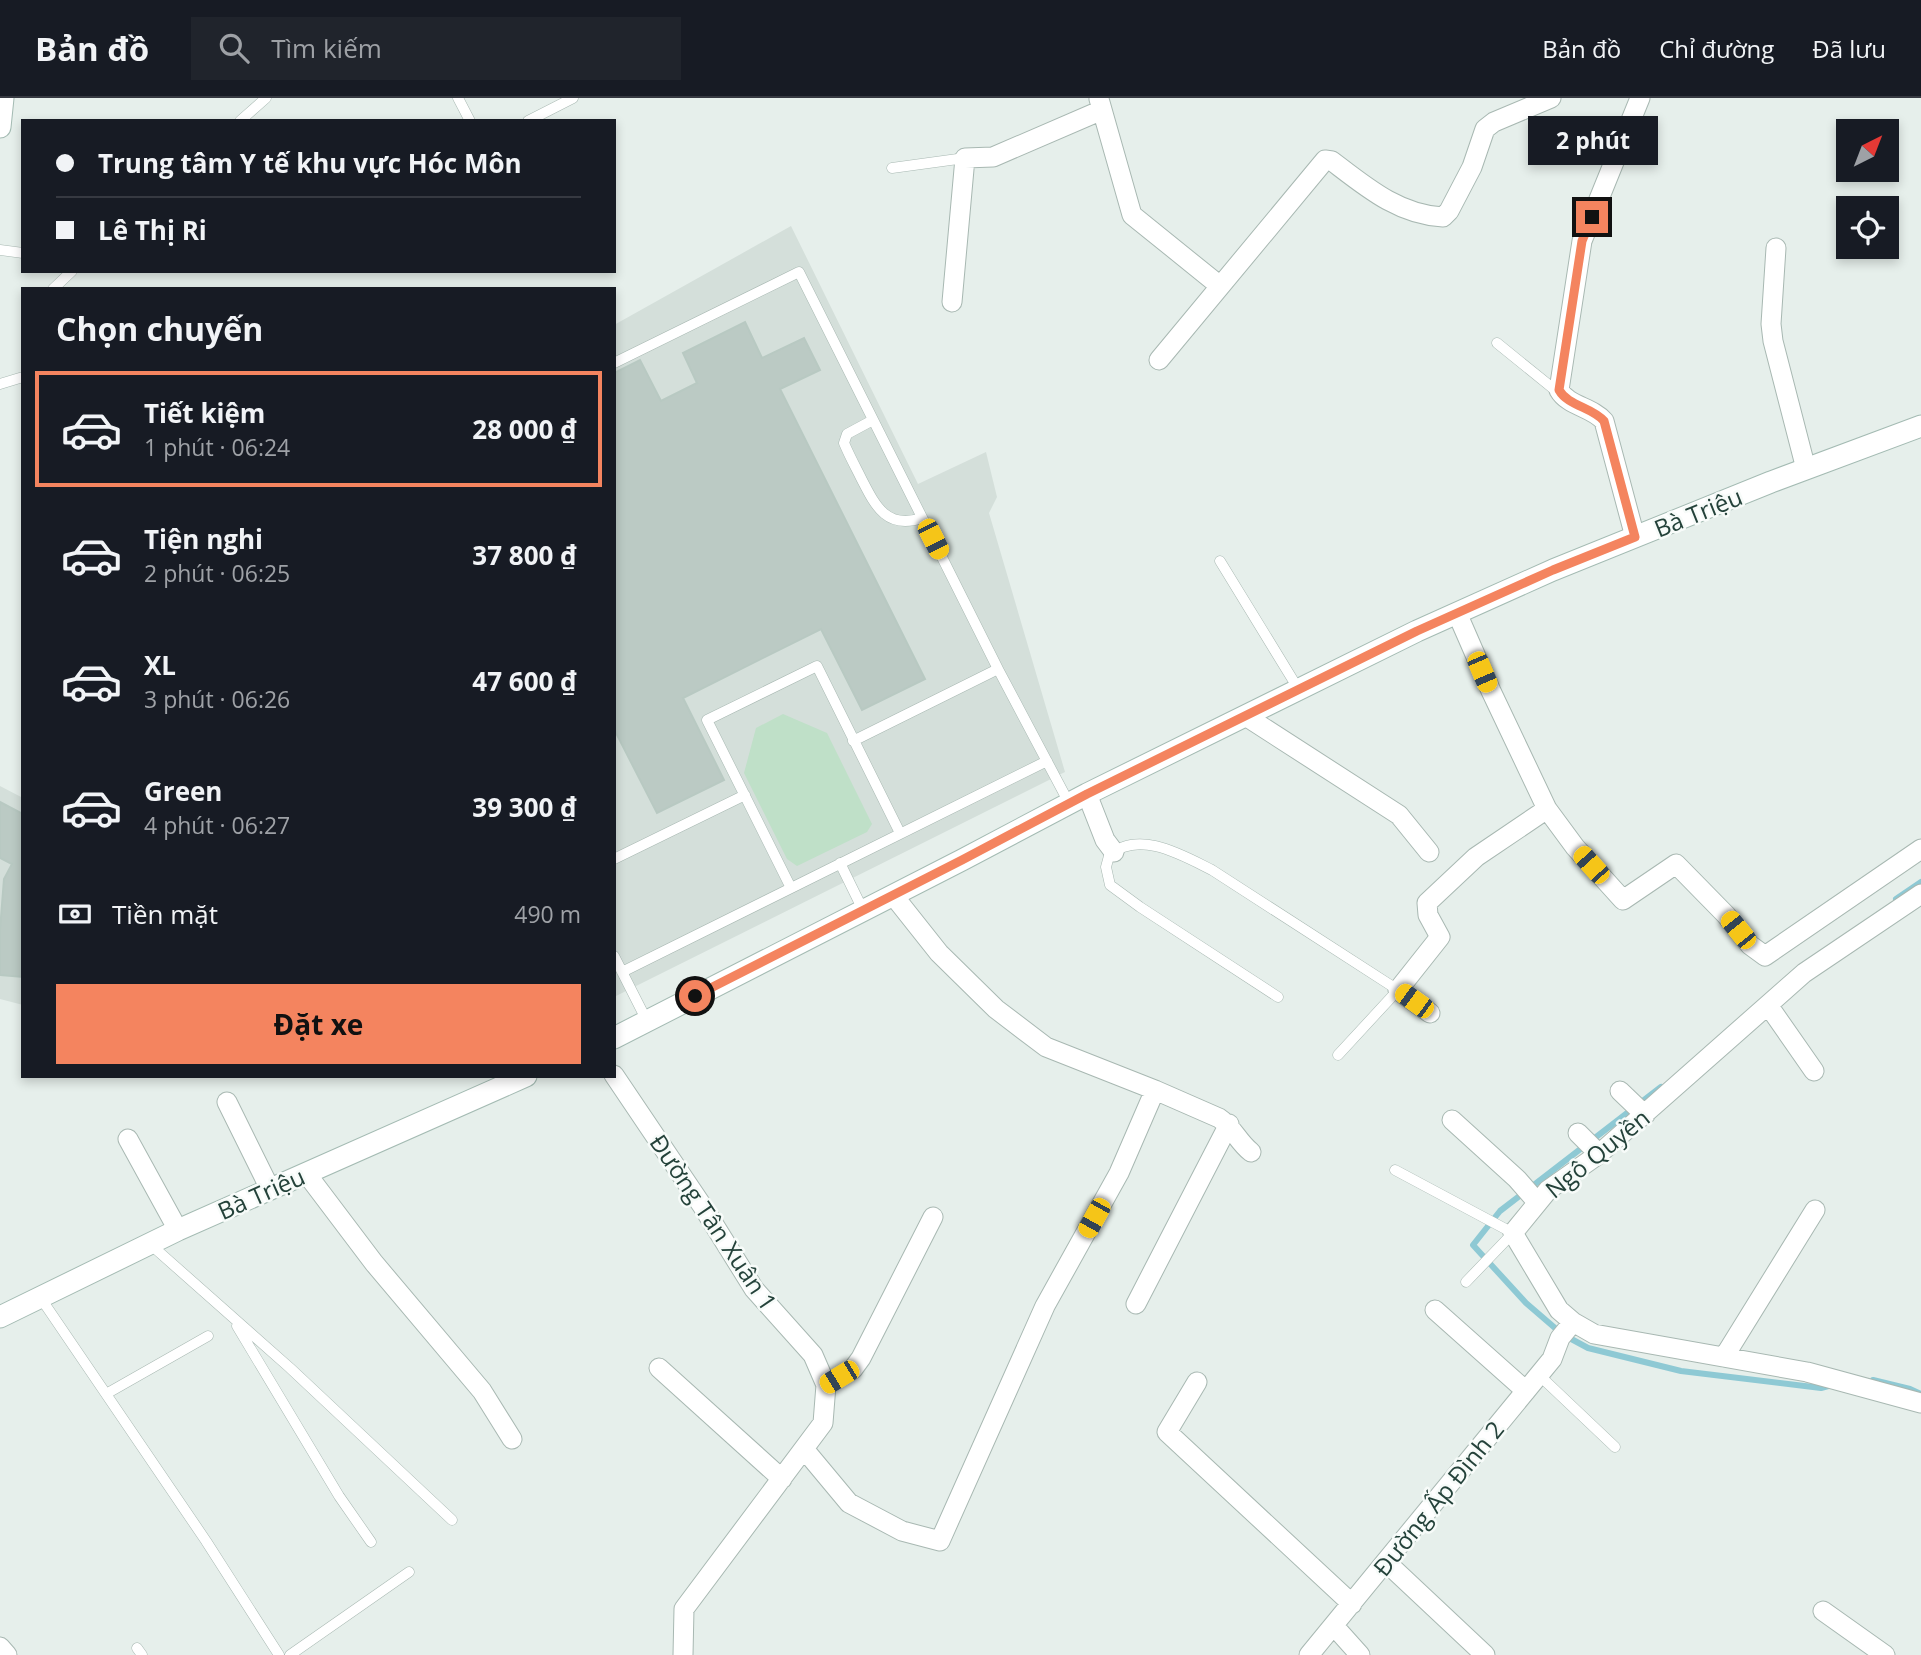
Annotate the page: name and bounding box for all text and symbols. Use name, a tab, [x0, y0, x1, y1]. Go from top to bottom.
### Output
search box	[191, 17, 681, 80]
text: Bản đồ	[35, 26, 149, 71]
icon: search	[215, 29, 253, 67]
text: Tìm kiếm	[271, 30, 382, 66]
text: Bản đồ	[1542, 32, 1621, 65]
text: Chỉ đường	[1659, 32, 1774, 65]
text: Đã lưu	[1812, 32, 1886, 65]
callout: 2 phút	[1527, 116, 1657, 164]
north arrow	[1836, 119, 1899, 182]
map controls	[1836, 119, 1899, 259]
text: 2 phút	[1556, 124, 1630, 156]
text: Trung tâm Y tế khu vực Hóc Môn	[98, 145, 522, 181]
button: locate	[1836, 196, 1899, 259]
route end	[1576, 201, 1608, 233]
text: Lê Thị Ri	[98, 212, 207, 248]
text: Chọn chuyến	[56, 307, 263, 350]
text: Tiết kiệm	[144, 395, 265, 431]
icon: car	[60, 398, 123, 461]
text: 28 000 ₫	[472, 411, 577, 447]
text: 1 phút · 06:24	[144, 431, 290, 463]
street label: Bà Triệu	[1649, 479, 1747, 545]
car	[915, 516, 952, 562]
text: Tiện nghi	[144, 521, 263, 557]
icon: car	[60, 524, 123, 587]
text: 37 800 ₫	[472, 537, 577, 573]
text: 2 phút · 06:25	[144, 557, 290, 589]
text: XL	[144, 647, 176, 683]
car	[1465, 649, 1500, 695]
icon: car	[60, 650, 123, 713]
text: 47 600 ₫	[472, 663, 577, 699]
text: 3 phút · 06:26	[144, 683, 290, 715]
text: Green	[144, 773, 222, 809]
icon: car	[60, 776, 123, 839]
text: 39 300 ₫	[472, 789, 577, 825]
text: 4 phút · 06:27	[144, 809, 290, 841]
car	[1570, 842, 1613, 888]
icon: cash	[56, 895, 94, 933]
text: Tiền mặt	[112, 896, 218, 932]
text: 490 m	[514, 898, 581, 930]
car	[1717, 907, 1760, 953]
route start	[679, 980, 711, 1012]
car	[1391, 980, 1438, 1022]
button: Đặt xe	[56, 984, 581, 1064]
street label: Ngô Quyền	[1538, 1101, 1656, 1205]
street label: Đường Tân Xuân 1	[643, 1127, 785, 1317]
street label: Bà Triệu	[212, 1159, 310, 1227]
car	[1075, 1195, 1114, 1241]
car	[816, 1357, 863, 1397]
street label: Đường Ấp Đình 2	[1365, 1413, 1511, 1583]

